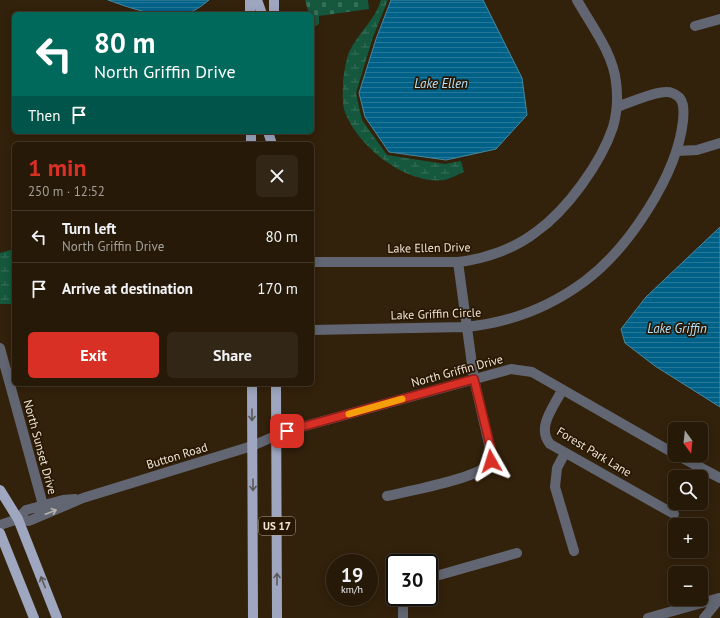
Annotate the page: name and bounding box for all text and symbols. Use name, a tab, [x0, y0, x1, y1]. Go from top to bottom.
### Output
text: 80 m	[94, 24, 155, 61]
icon: left	[28, 28, 80, 80]
text: North Griffin Drive	[94, 60, 236, 83]
water label: Lake Ellen	[414, 75, 468, 92]
icon: arrive	[68, 104, 90, 126]
text: Then	[28, 106, 60, 125]
text: 1 min	[28, 152, 87, 183]
button: close	[256, 155, 298, 197]
text: 250 m · 12:52	[28, 183, 105, 200]
text: Turn left	[62, 219, 116, 238]
icon: left	[28, 226, 50, 248]
text: 80 m	[265, 227, 298, 246]
text: North Griffin Drive	[62, 238, 164, 255]
street label: Lake Ellen Drive	[387, 239, 471, 256]
icon: arrive	[28, 278, 50, 300]
text: Arrive at destination	[62, 279, 193, 298]
text: 170 m	[257, 279, 298, 298]
street label: Lake Griffin Circle	[390, 304, 482, 323]
water label: Lake Griffin	[647, 320, 707, 337]
button: Exit	[28, 332, 159, 378]
button: Share	[167, 332, 298, 378]
street label: North Griffin Drive	[409, 351, 504, 390]
street label: North Sunset Drive	[21, 398, 60, 496]
one-way arrow	[248, 408, 256, 421]
pin	[270, 414, 304, 448]
icon: arrive	[276, 420, 298, 442]
north arrow	[668, 422, 708, 462]
map controls	[668, 422, 708, 606]
street label: Forest Park Lane	[554, 423, 634, 480]
street label: Button Road	[144, 439, 209, 472]
position arrow	[470, 440, 512, 482]
button: search	[668, 470, 708, 510]
one-way arrow	[249, 478, 257, 491]
one-way arrow	[44, 508, 56, 516]
road number: US 17	[259, 517, 295, 535]
button: +	[668, 518, 708, 558]
speed limit sign: 30	[386, 554, 438, 606]
text: 19	[341, 562, 363, 588]
button: −	[668, 566, 708, 606]
one-way arrow	[273, 573, 281, 586]
one-way arrow	[38, 576, 46, 588]
text: km/h	[341, 583, 363, 596]

